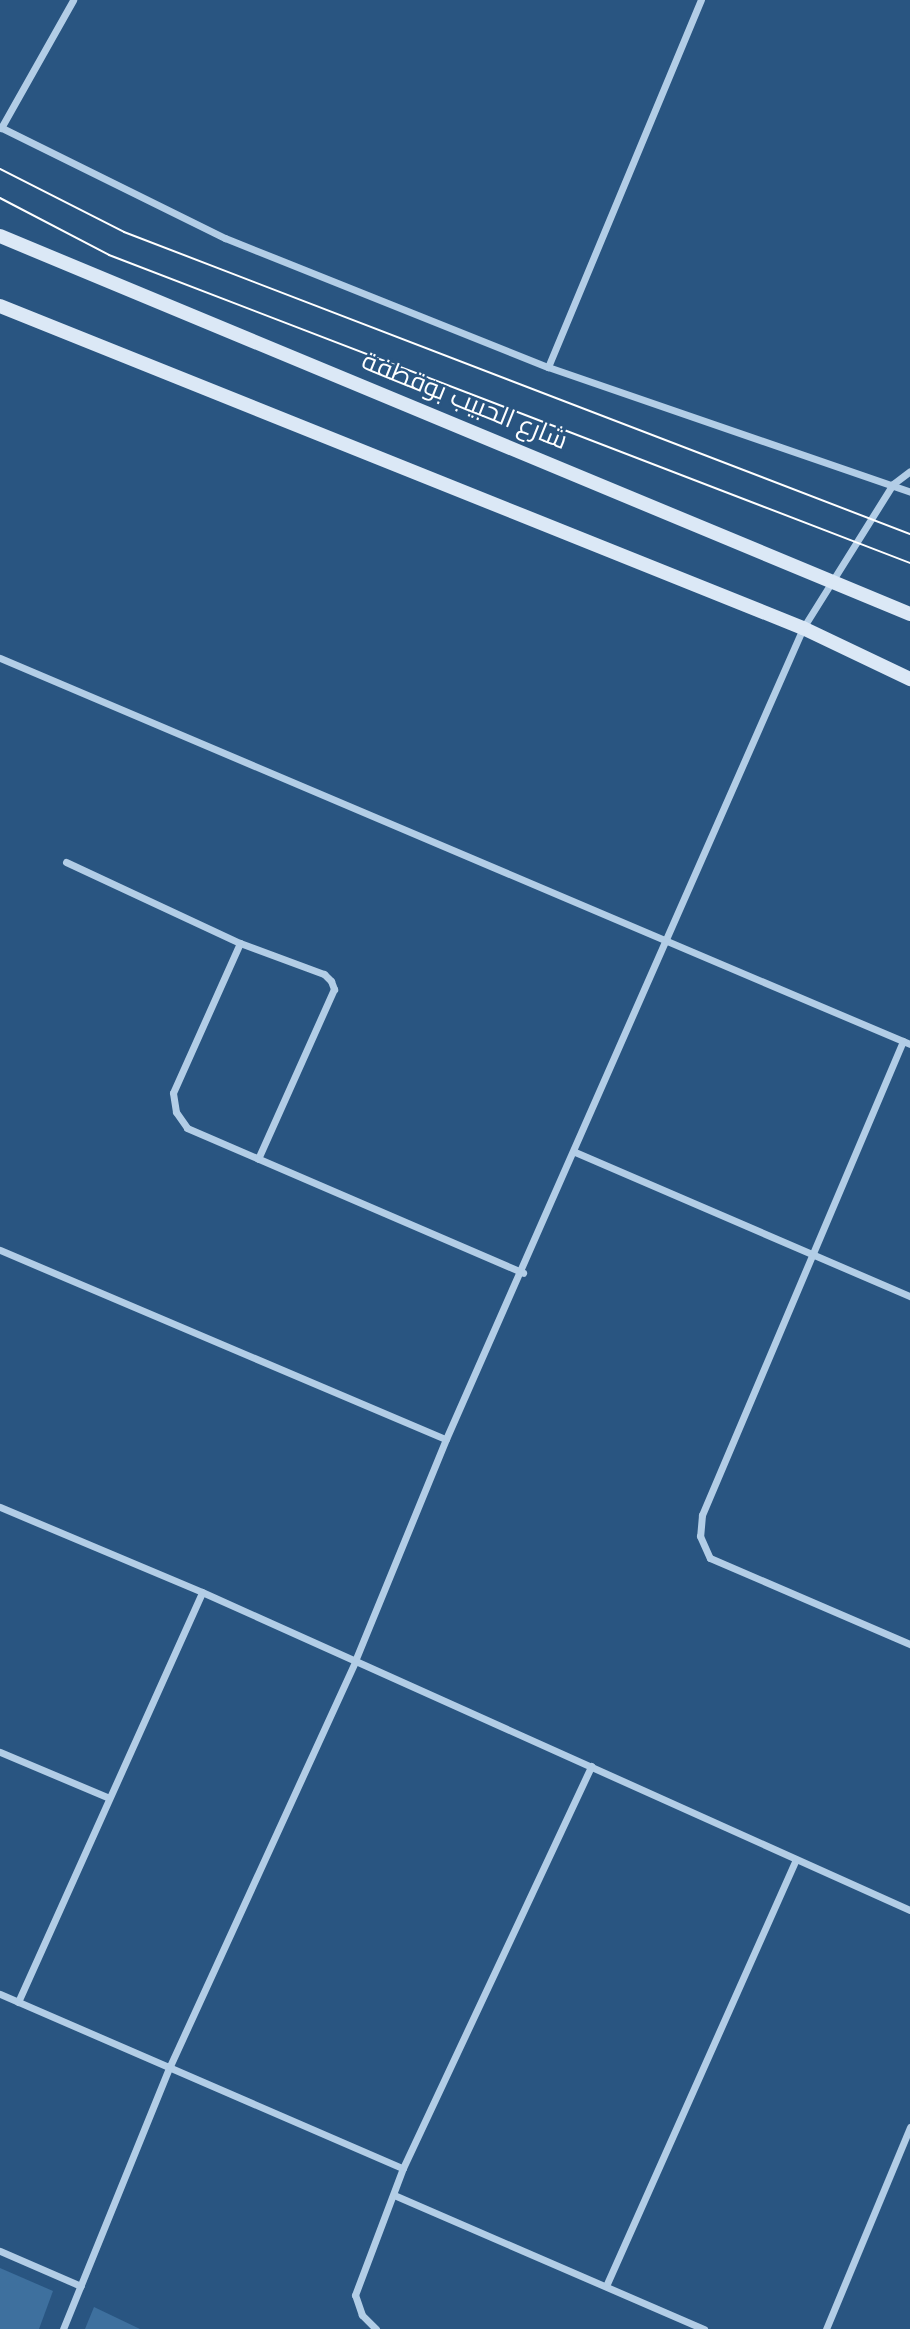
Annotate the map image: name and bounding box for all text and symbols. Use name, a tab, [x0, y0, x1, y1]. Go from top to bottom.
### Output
street label: شارع الحبيب بوقطفة	[358, 344, 572, 456]

